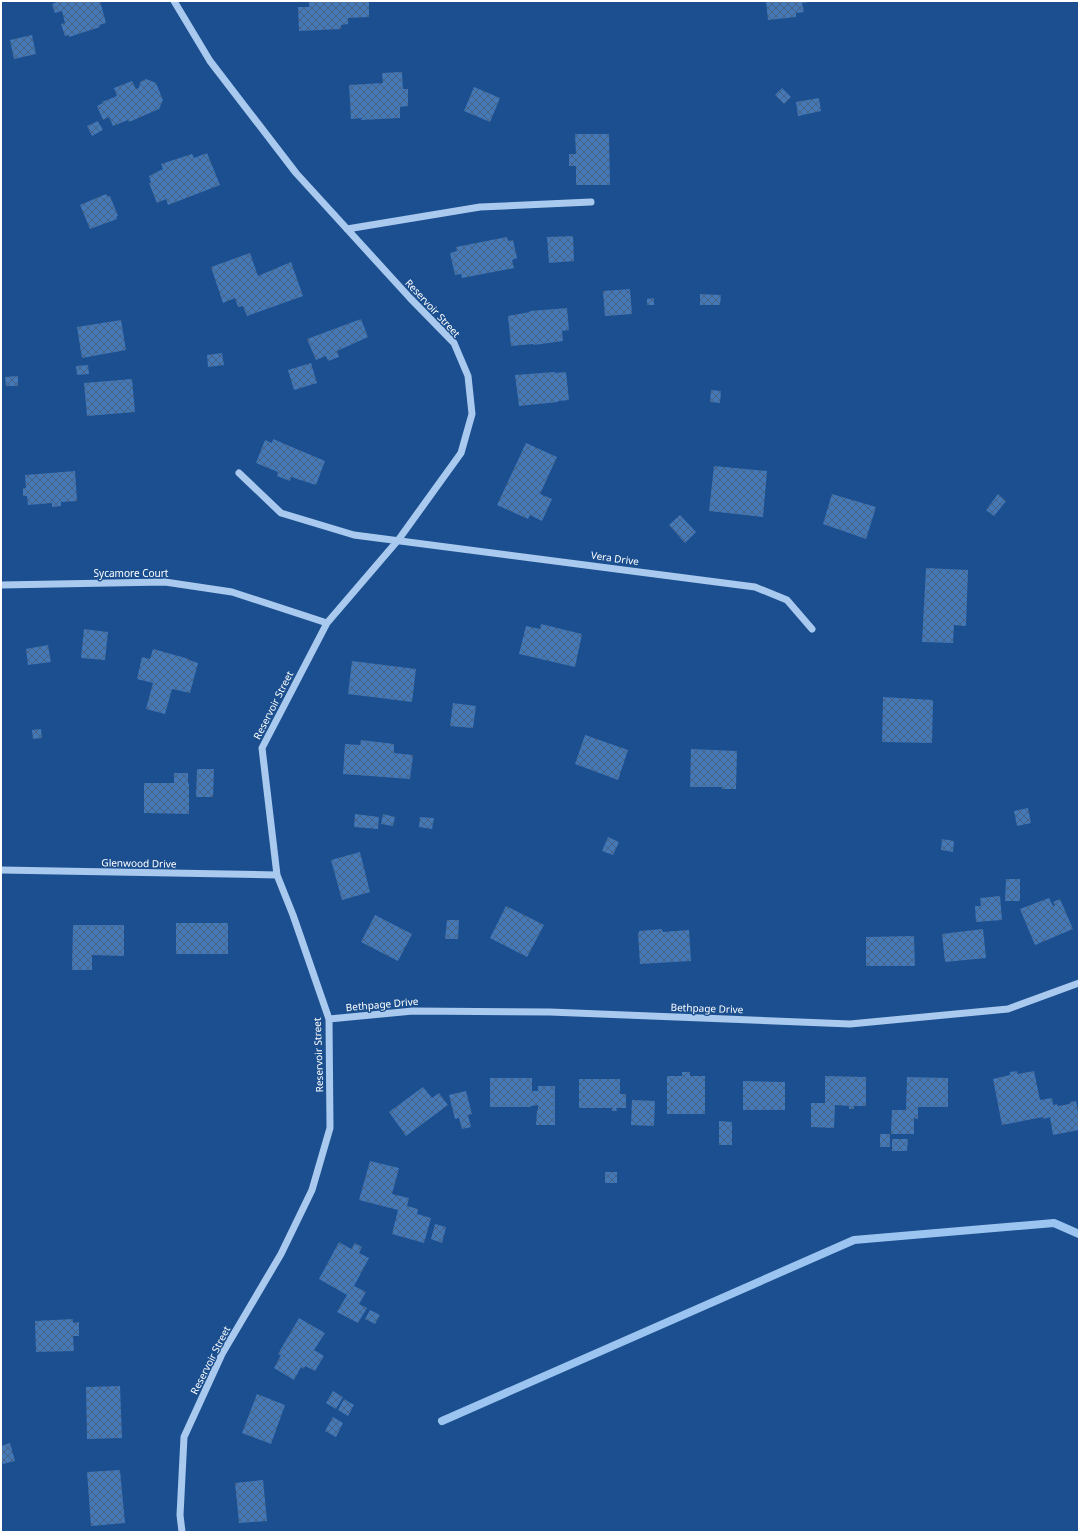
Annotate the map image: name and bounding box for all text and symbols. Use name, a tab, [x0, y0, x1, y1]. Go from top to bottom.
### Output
street label: Reservoir Street	[402, 276, 464, 340]
street label: Vera Drive	[590, 548, 640, 568]
street label: Sycamore Court	[94, 566, 169, 580]
street label: Reservoir Street	[250, 668, 296, 741]
street label: Glenwood Drive	[101, 855, 177, 871]
street label: Bethpage Drive	[345, 994, 419, 1014]
street label: Bethpage Drive	[670, 1000, 744, 1016]
street label: Reservoir Street	[310, 1017, 326, 1093]
street label: Reservoir Street	[187, 1323, 233, 1396]

